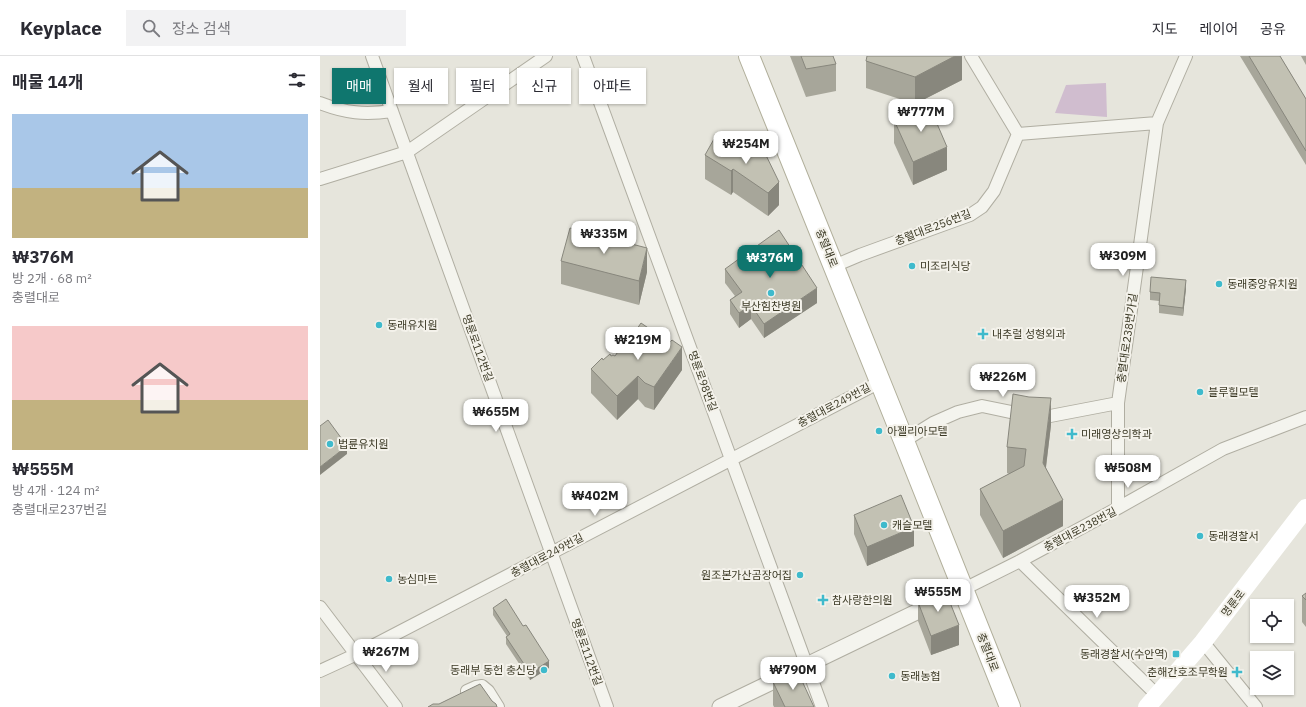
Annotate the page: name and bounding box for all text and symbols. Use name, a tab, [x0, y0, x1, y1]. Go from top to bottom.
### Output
search box	[126, 10, 406, 46]
text: Keyplace	[20, 16, 102, 40]
icon: search	[140, 17, 162, 39]
text: 장소 검색	[172, 19, 231, 38]
text: 지도	[1152, 20, 1178, 38]
text: 레이어	[1200, 20, 1238, 38]
text: 공유	[1260, 20, 1286, 38]
chip: 매매	[332, 68, 386, 104]
chip: 월세	[394, 68, 448, 104]
chip: 필터	[456, 68, 509, 104]
chip: 신규	[517, 68, 571, 104]
chip: 아파트	[579, 68, 646, 104]
icon: filters	[286, 69, 308, 91]
text: 매물 14개	[12, 71, 83, 93]
pin: ₩777M	[893, 99, 949, 133]
text: ₩777M	[897, 103, 945, 120]
pin: ₩254M	[718, 131, 774, 165]
text: ₩254M	[722, 135, 770, 152]
icon: home	[124, 140, 196, 212]
street label: 충렬대로256번길	[893, 206, 973, 248]
pin: ₩335M	[576, 221, 632, 255]
text: ₩335M	[580, 225, 628, 242]
street label: 충렬대로	[813, 227, 841, 269]
pin: ₩309M	[1095, 243, 1151, 277]
pin: ₩376M	[742, 245, 798, 279]
text: ₩376M	[12, 246, 74, 268]
text: ₩309M	[1099, 247, 1147, 264]
text: ₩376M	[746, 249, 794, 266]
place label: 미조리식당	[920, 259, 971, 273]
marker: 미조리식당	[907, 261, 917, 271]
text: 방 2개 · 68 m²	[12, 270, 92, 287]
place label: 동래중앙유치원	[1227, 277, 1298, 291]
marker: 동래중앙유치원	[1214, 279, 1224, 289]
marker: 부산힘찬병원	[766, 288, 776, 298]
text: 충렬대로	[12, 289, 60, 306]
street label: 충렬대로238번가길	[1114, 292, 1140, 384]
place label: 부산힘찬병원	[741, 299, 801, 313]
street label: 명륜로112번길	[459, 313, 497, 383]
place label: 동래유치원	[387, 318, 438, 332]
marker: 동래유치원	[374, 320, 384, 330]
pin: ₩219M	[610, 327, 666, 361]
place label: 내추럴 성형외과	[992, 327, 1065, 341]
marker: 내추럴 성형외과	[977, 328, 989, 340]
text: ₩219M	[614, 331, 662, 348]
street label: 명륜로98번길	[686, 349, 720, 413]
icon: home	[124, 352, 196, 424]
pin: ₩226M	[975, 364, 1031, 398]
text: ₩226M	[979, 368, 1027, 385]
street label: 충렬대로249번길	[795, 380, 873, 430]
place label: 블루힐모텔	[1208, 385, 1259, 399]
marker: 블루힐모텔	[1195, 387, 1205, 397]
pin: ₩655M	[468, 399, 524, 433]
text: ₩655M	[472, 403, 520, 420]
place label: 아젤리아모텔	[887, 424, 948, 438]
marker: 아젤리아모텔	[874, 426, 884, 436]
place label: 미래영상의학과	[1081, 427, 1152, 441]
marker: 미래영상의학과	[1066, 428, 1078, 440]
place label: 법륜유치원	[338, 437, 389, 451]
marker: 법륜유치원	[325, 439, 335, 449]
pin: ₩508M	[1100, 455, 1156, 489]
text: ₩555M	[12, 458, 74, 480]
text: ₩508M	[1104, 459, 1152, 476]
text: 방 4개 · 124 m²	[12, 482, 99, 499]
pin: ₩402M	[567, 483, 623, 517]
text: ₩402M	[571, 487, 619, 504]
text: 충렬대로237번길	[12, 501, 107, 518]
street label: 충렬대로238번길	[1041, 504, 1119, 554]
place label: 캐슬모텔	[892, 518, 932, 532]
marker: 캐슬모텔	[879, 520, 889, 530]
place label: 동래경찰서	[1208, 529, 1259, 543]
street label: 충렬대로249번길	[508, 530, 586, 580]
marker: 동래경찰서	[1195, 531, 1205, 541]
place label: 원조본가산곰장어집	[701, 568, 792, 582]
marker: 원조본가산곰장어집	[795, 570, 805, 580]
place label: 농심마트	[397, 572, 437, 586]
marker: 농심마트	[384, 574, 394, 584]
pin: ₩555M	[910, 579, 966, 613]
text: ₩555M	[914, 583, 962, 600]
pin: ₩352M	[1069, 585, 1125, 619]
street label: 명륜로	[1218, 587, 1248, 619]
text: ₩352M	[1073, 589, 1121, 606]
place label: 참사랑한의원	[832, 593, 893, 607]
marker: 참사랑한의원	[817, 594, 829, 606]
map controls	[1250, 599, 1294, 695]
button: locate	[1250, 599, 1294, 643]
street label: 명륜로112번길	[568, 617, 606, 687]
street label: 충렬대로	[974, 631, 1002, 673]
pin: ₩267M	[358, 639, 414, 673]
text: ₩267M	[362, 643, 410, 660]
place label: 동래경찰서(수안역)	[1080, 647, 1168, 661]
marker: 동래경찰서(수안역)	[1171, 649, 1181, 659]
button: layers	[1250, 651, 1294, 695]
pin: ₩790M	[765, 657, 821, 691]
text: ₩790M	[769, 661, 817, 678]
place label: 동래부 동헌 충신당	[450, 663, 536, 677]
marker: 동래부 동헌 충신당	[539, 665, 549, 675]
place label: 춘해간호조무학원	[1147, 665, 1228, 679]
marker: 춘해간호조무학원	[1231, 666, 1243, 678]
place label: 동래농협	[900, 669, 940, 683]
marker: 동래농협	[887, 671, 897, 681]

